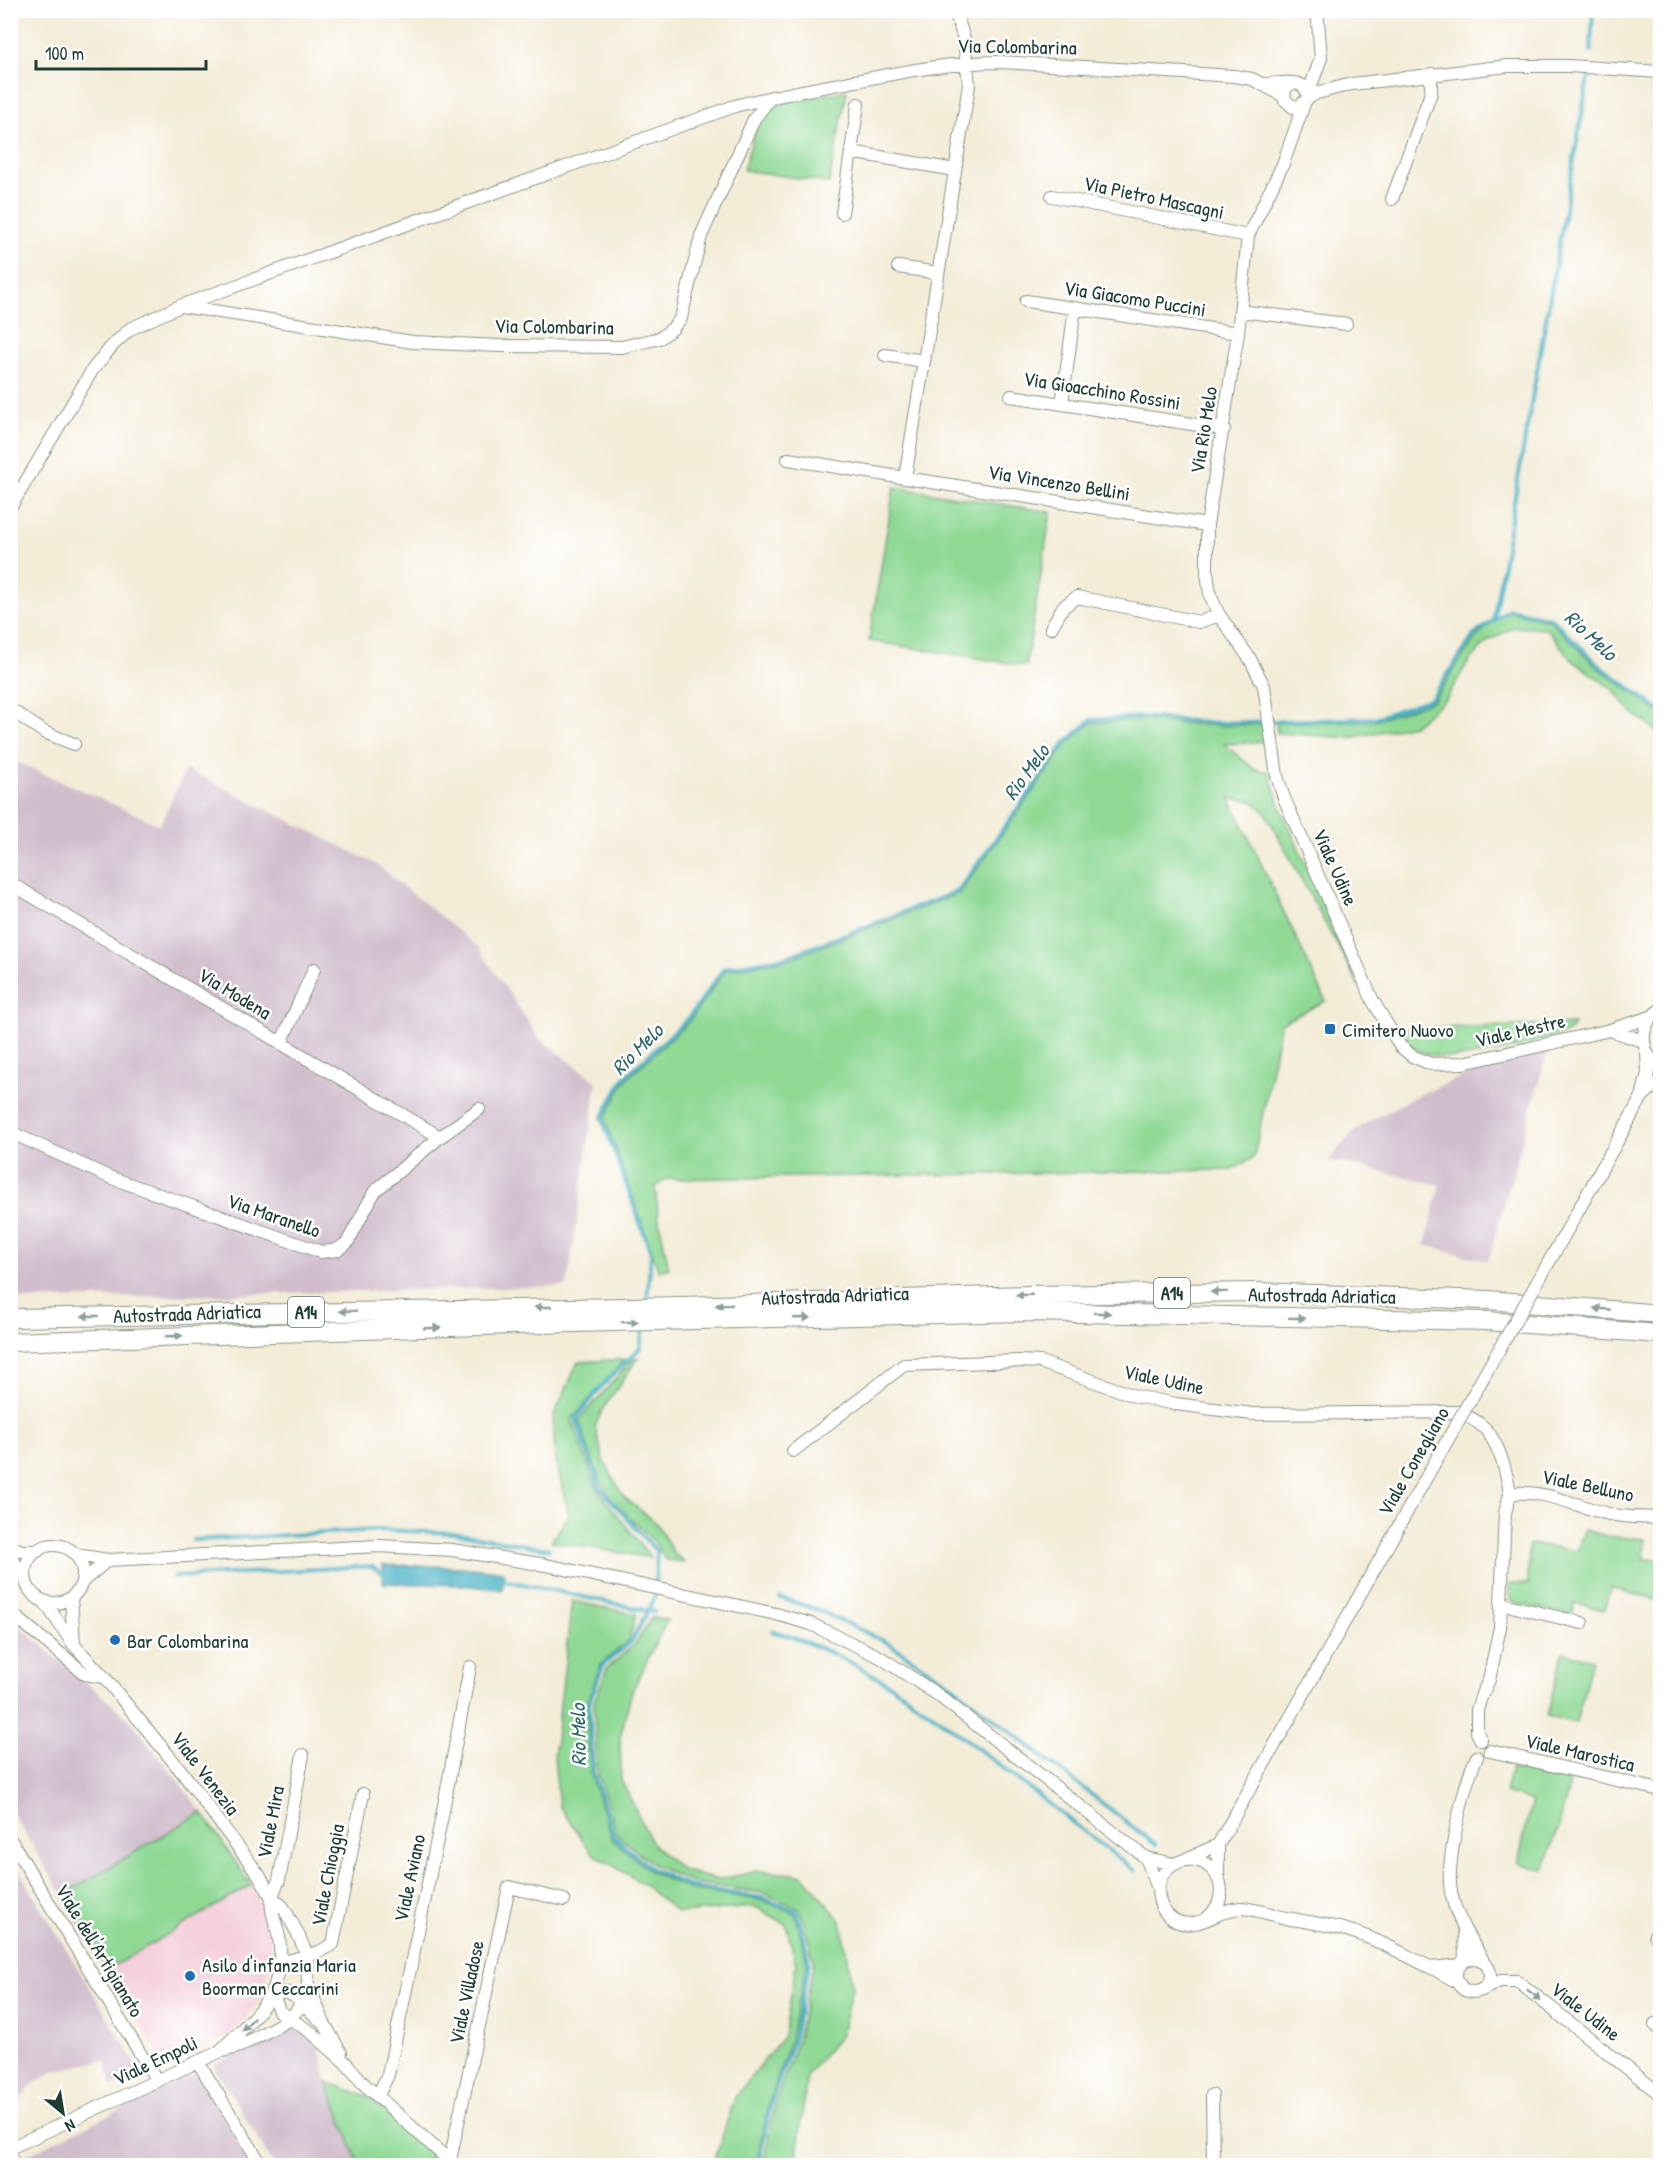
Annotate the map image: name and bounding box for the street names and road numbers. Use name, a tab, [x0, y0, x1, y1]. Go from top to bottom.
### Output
street label: Via Colombarina	[957, 31, 1077, 61]
street label: Via Pietro Mascagni	[1081, 169, 1227, 225]
street label: Via Giacomo Puccini	[1062, 273, 1208, 323]
street label: Via Colombarina	[494, 311, 614, 341]
street label: Via Gioacchino Rossini	[1021, 364, 1183, 416]
street label: Via Rio Melo	[1183, 385, 1223, 475]
street label: Via Vincenzo Bellini	[986, 457, 1132, 507]
street label: Viale Udine	[1307, 824, 1365, 910]
street label: Via Modena	[193, 961, 277, 1025]
street label: Viale Mestre	[1472, 1007, 1568, 1053]
street label: Via Maranello	[224, 1186, 324, 1244]
road number: A14	[1154, 1278, 1190, 1308]
street label: Autostrada Adriatica	[761, 1279, 909, 1311]
street label: Autostrada Adriatica	[1248, 1280, 1396, 1310]
street label: Autostrada Adriatica	[113, 1297, 261, 1329]
road number: A14	[288, 1297, 324, 1327]
street label: Viale Udine	[1121, 1357, 1207, 1401]
street label: Viale Conegliano	[1371, 1402, 1455, 1520]
street label: Viale Belluno	[1540, 1462, 1636, 1508]
street label: Viale Venezia	[166, 1726, 247, 1821]
street label: Viale Marostica	[1523, 1726, 1638, 1778]
street label: Viale Mira	[250, 1783, 290, 1861]
street label: Viale Chioggia	[304, 1821, 350, 1928]
street label: Viale Aviano	[387, 1832, 431, 1924]
street label: Viale dell'Artigianato	[50, 1878, 150, 2022]
street label: Viale Villadose	[442, 1938, 490, 2046]
street label: Viale Udine	[1545, 1975, 1627, 2047]
street label: Viale Empoli	[108, 2029, 202, 2091]

